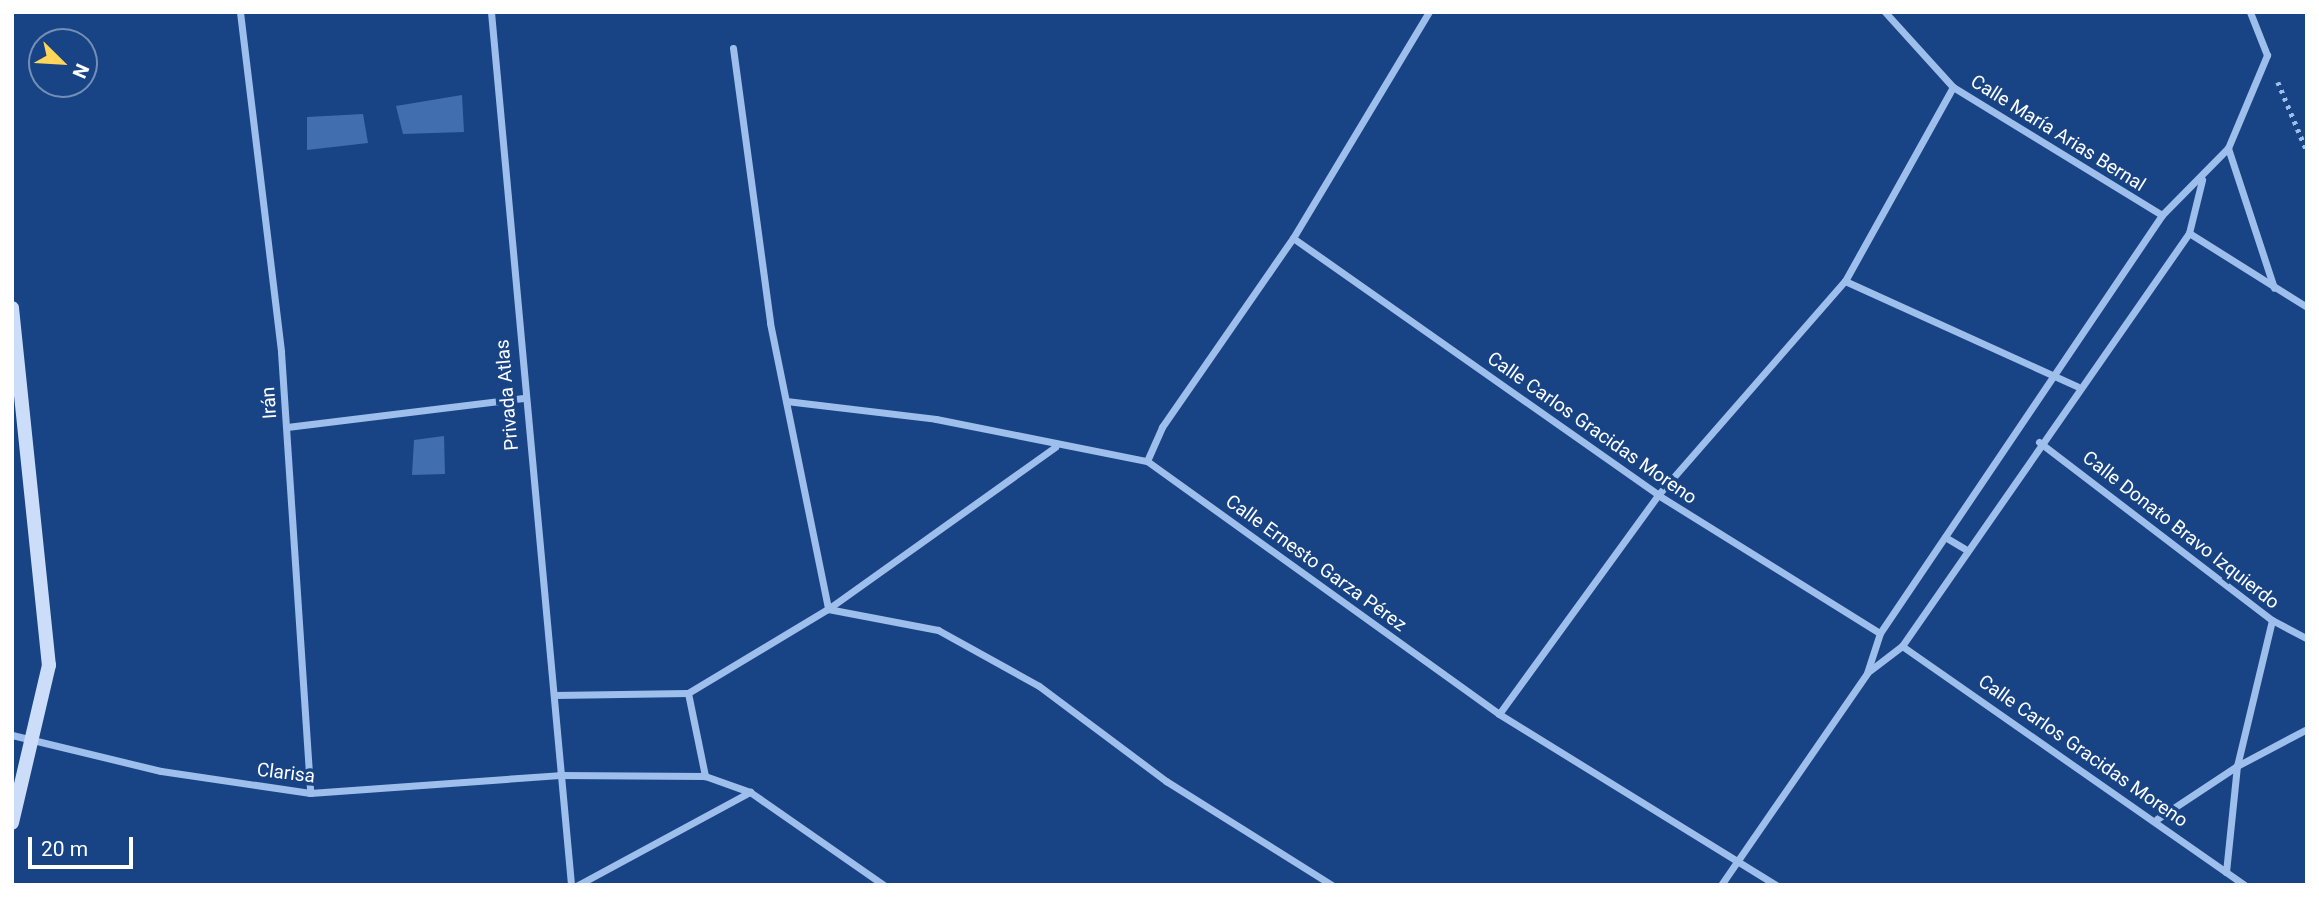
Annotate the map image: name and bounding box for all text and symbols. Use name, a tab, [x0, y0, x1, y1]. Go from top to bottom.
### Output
north arrow	[28, 28, 98, 98]
text: N	[68, 60, 94, 82]
street label: Calle María Arias Bernal	[1966, 70, 2150, 196]
street label: Privada Atlas	[491, 339, 523, 451]
street label: Calle Carlos Gracidas Moreno	[1483, 347, 1701, 509]
street label: Irán	[257, 386, 281, 420]
street label: Calle Donato Bravo Izquierdo	[2078, 446, 2284, 614]
street label: Calle Ernesto Garza Pérez	[1221, 490, 1411, 636]
street label: Calle Carlos Gracidas Moreno	[1974, 670, 2192, 832]
street label: Clarisa	[256, 758, 316, 788]
scale bar	[32, 824, 136, 868]
text: 20 m	[41, 837, 88, 861]

